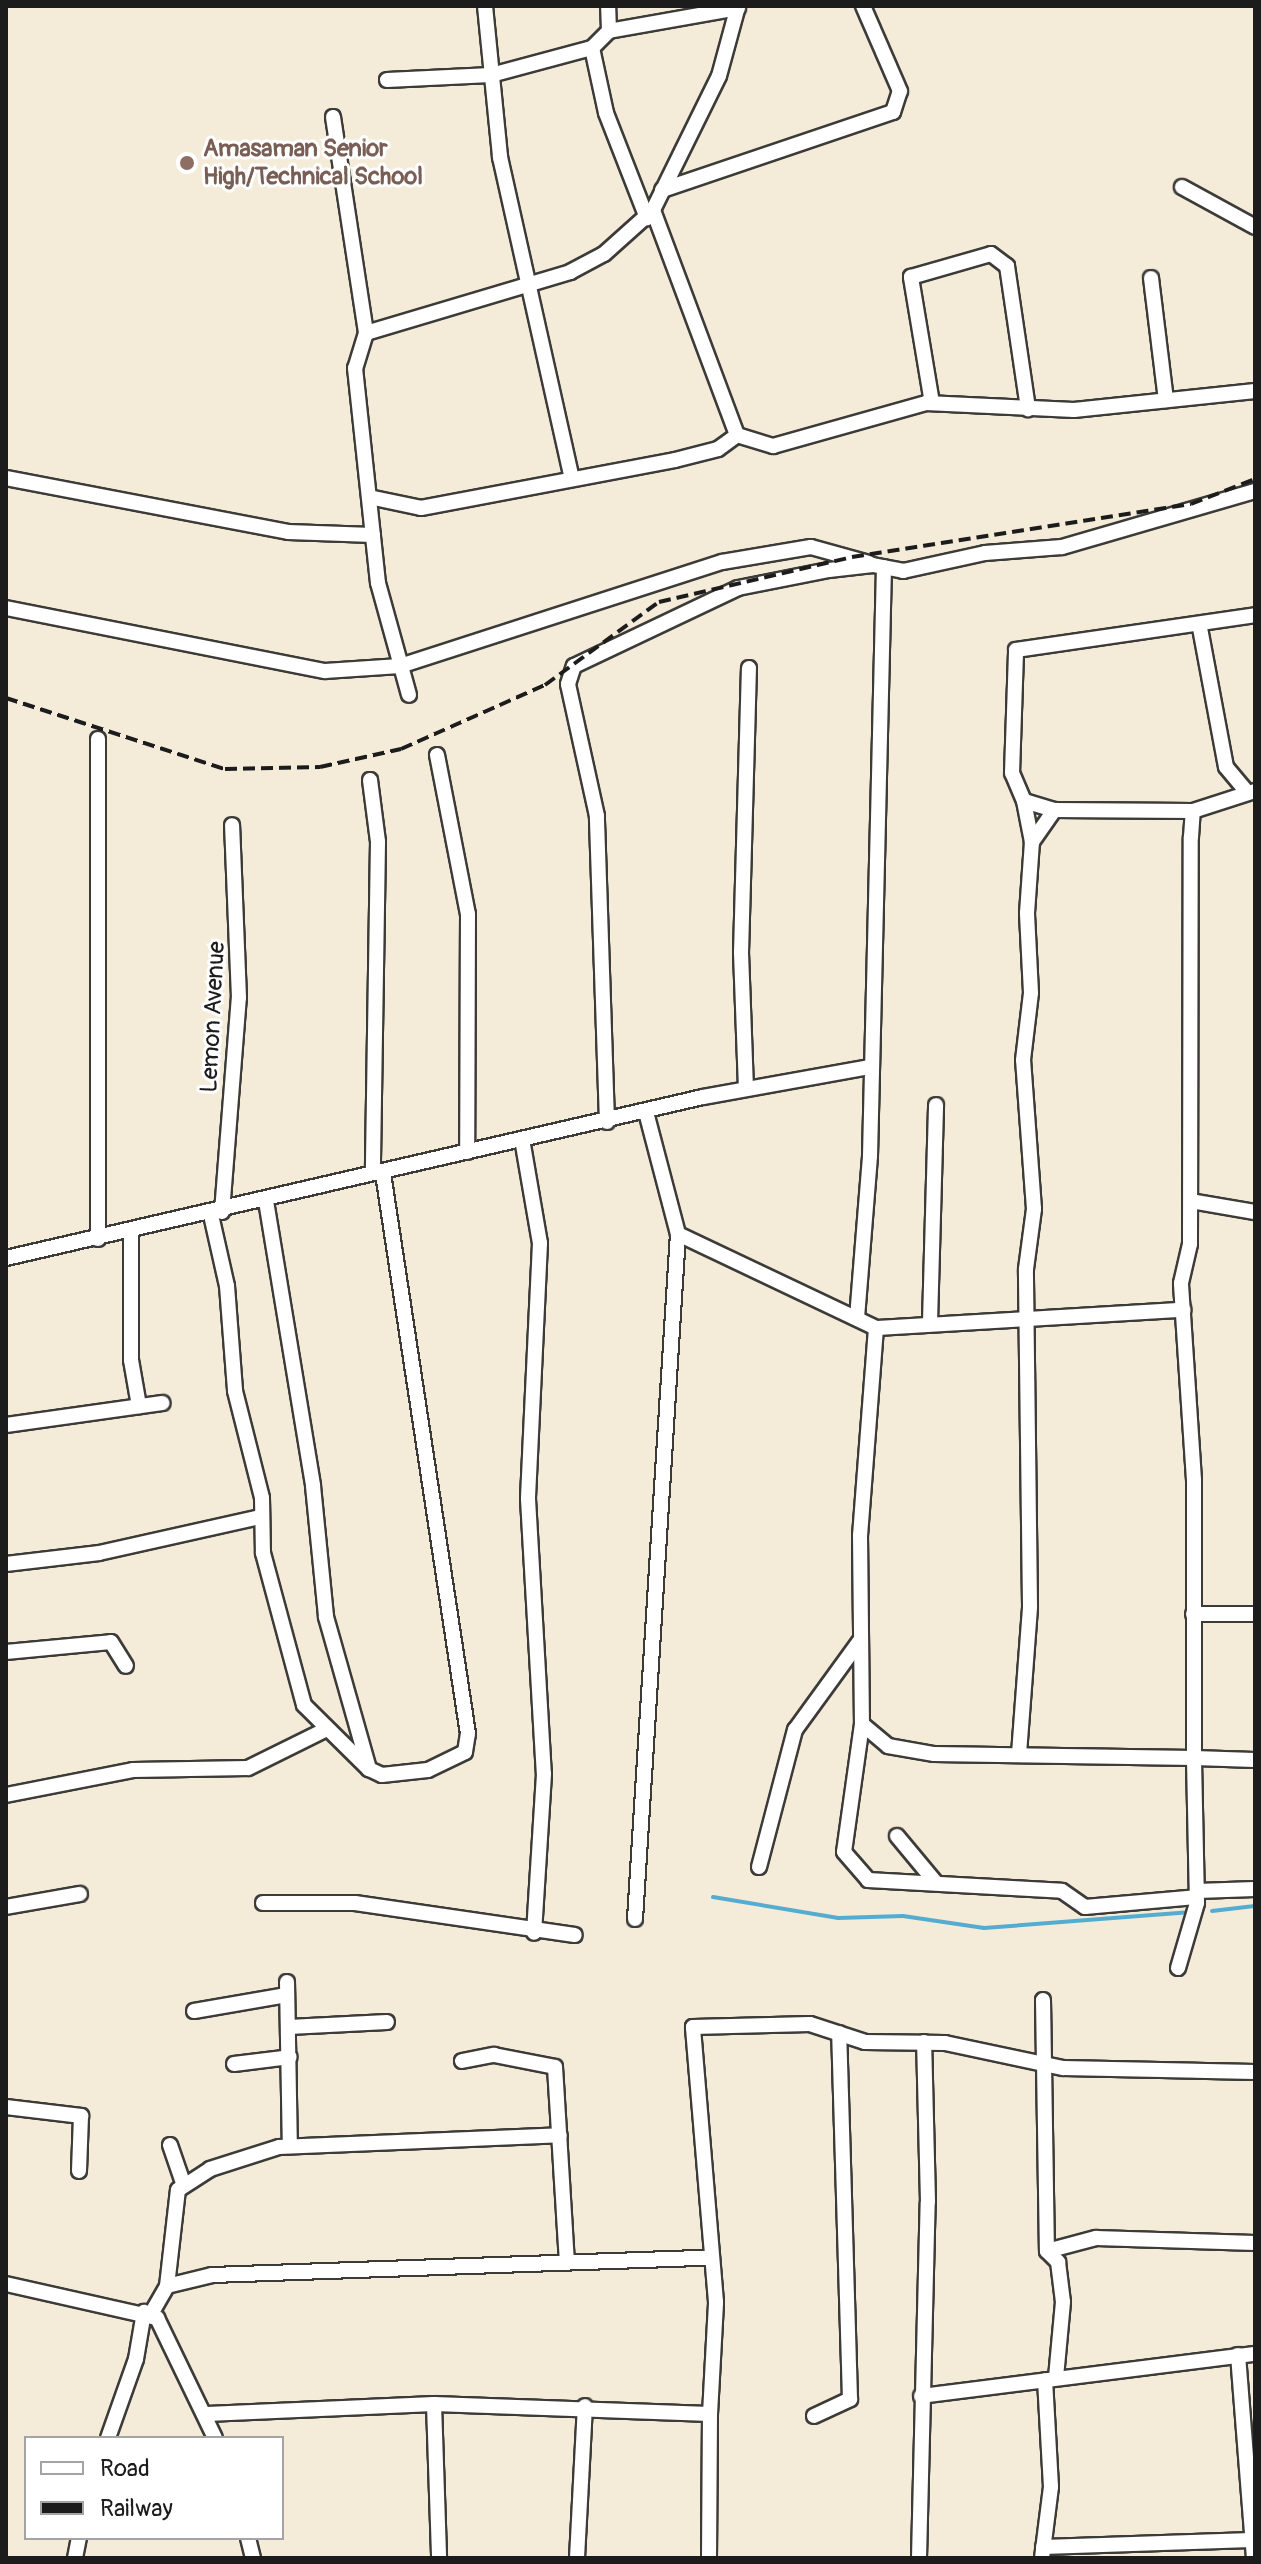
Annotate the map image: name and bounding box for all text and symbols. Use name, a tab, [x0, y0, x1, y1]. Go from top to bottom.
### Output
place label: Amasaman Senior High/Technical School	[203, 135, 423, 191]
marker: Amasaman Senior High/Technical School	[178, 154, 196, 172]
street label: Lemon Avenue	[195, 941, 231, 1093]
legend	[24, 2436, 284, 2540]
text: Road	[100, 2454, 150, 2483]
text: Railway	[100, 2494, 173, 2523]

